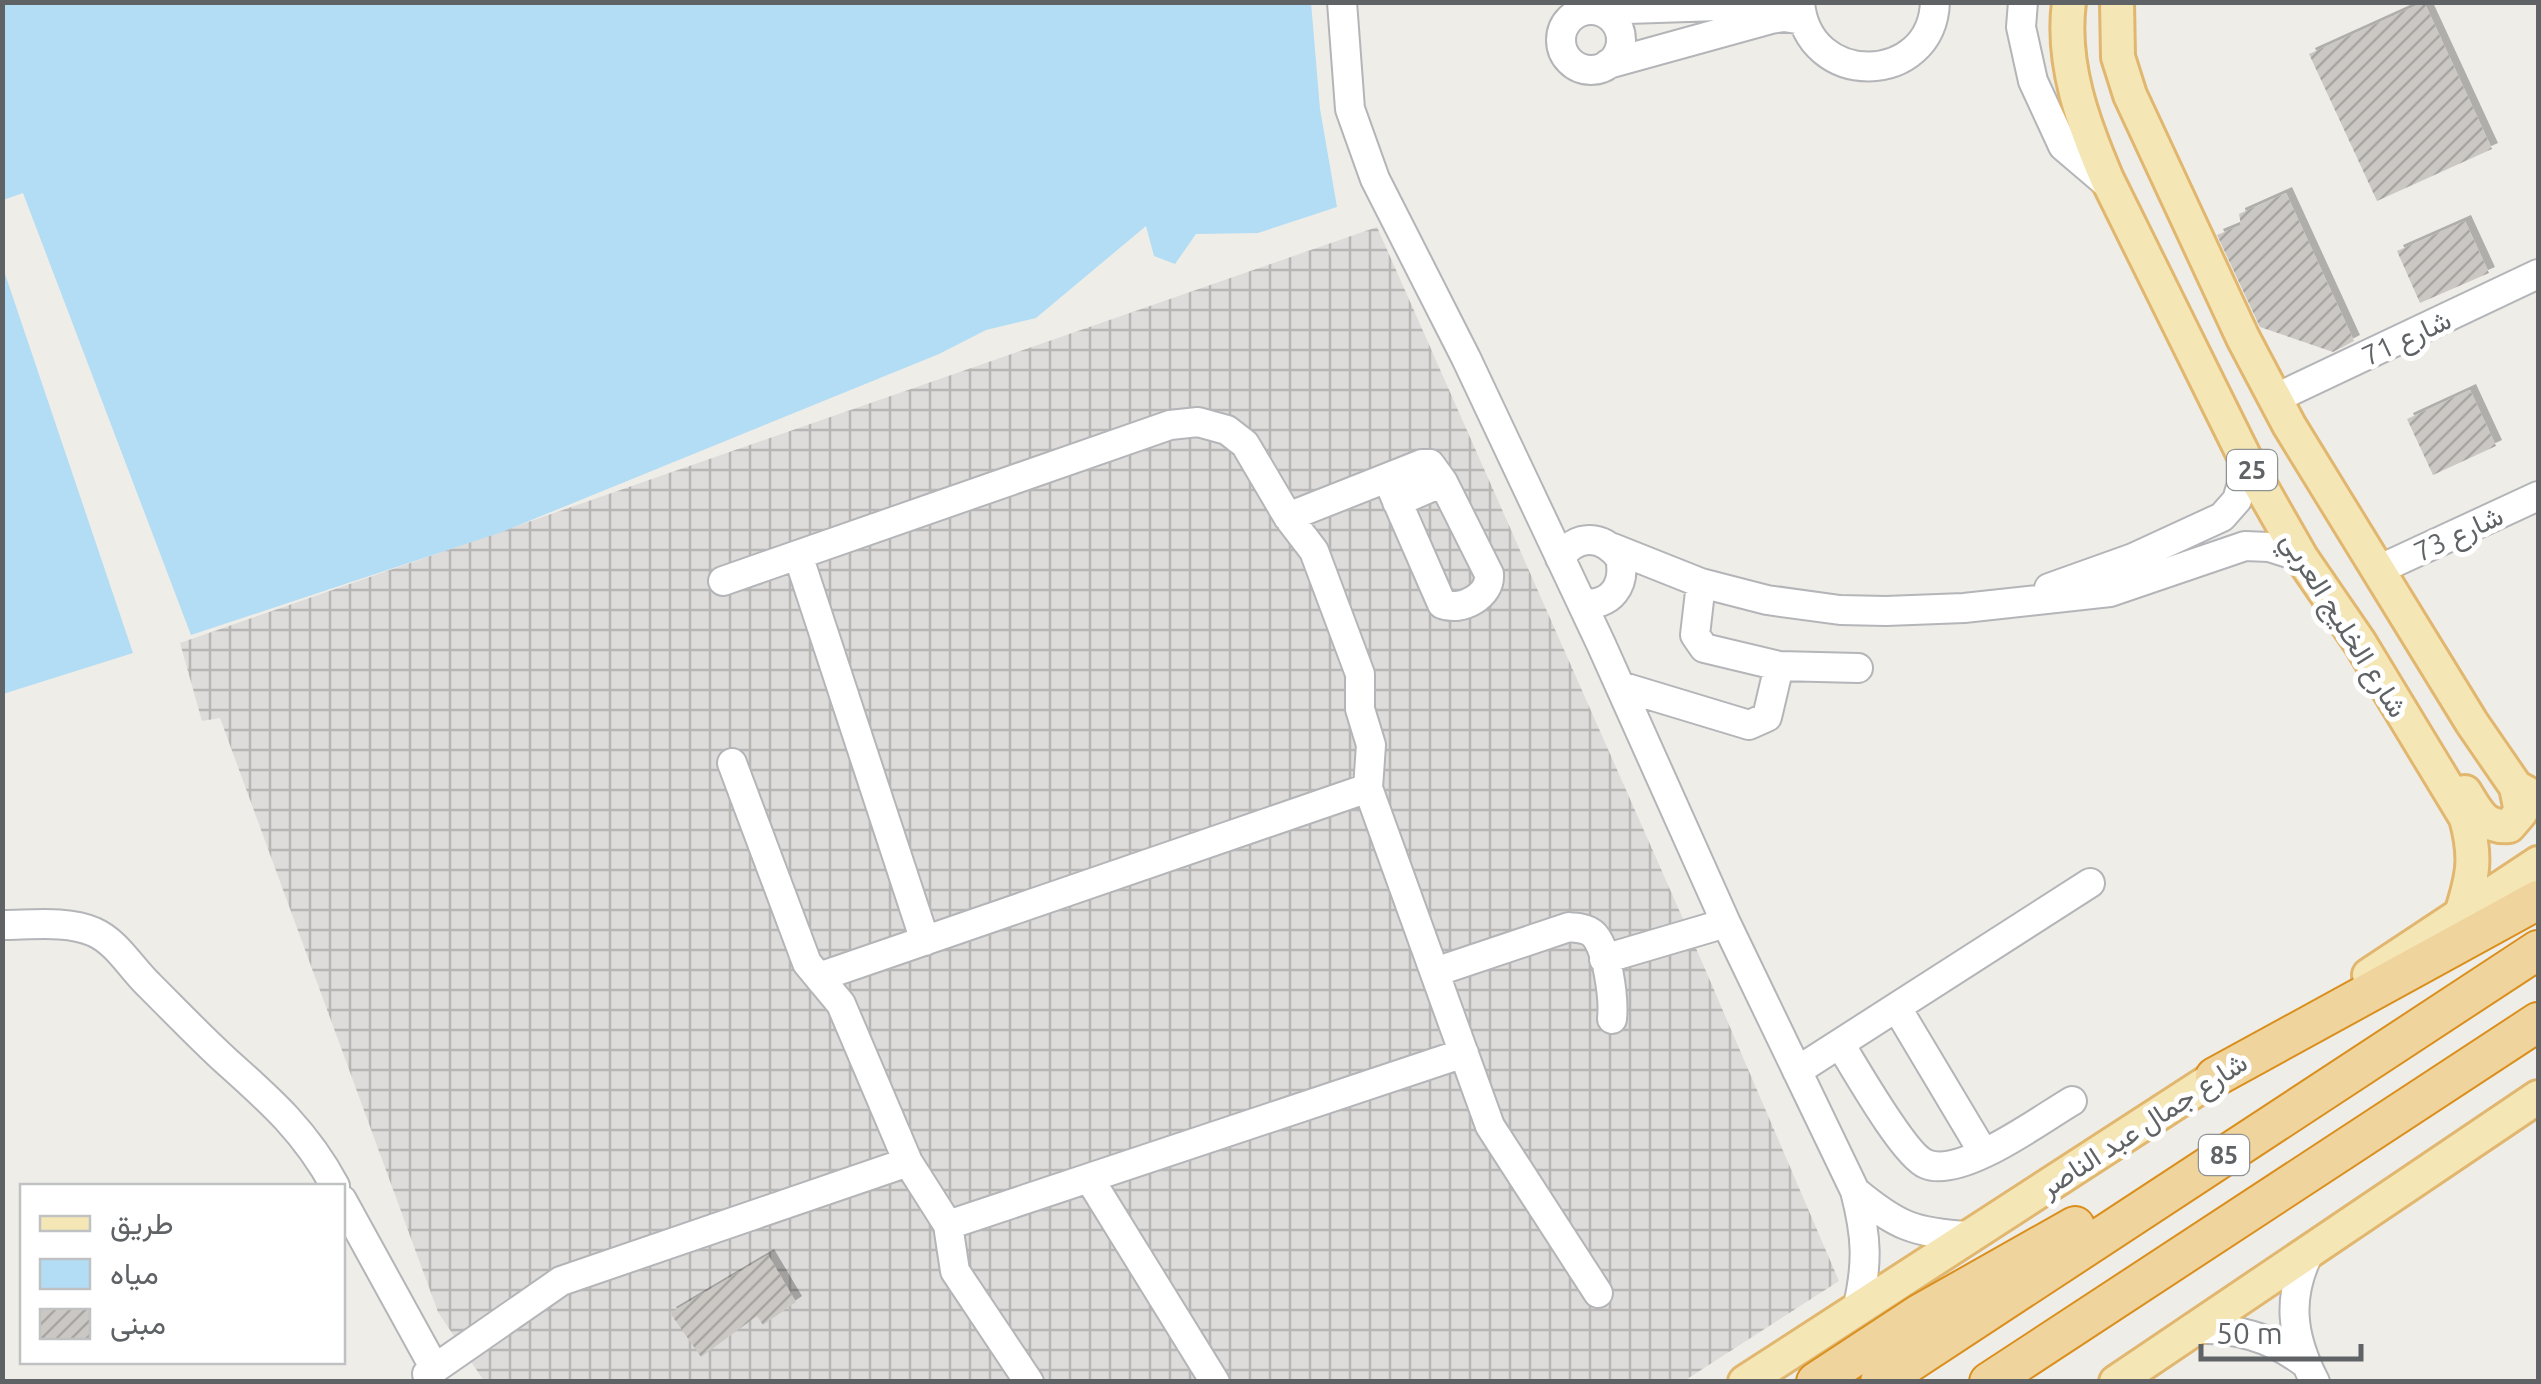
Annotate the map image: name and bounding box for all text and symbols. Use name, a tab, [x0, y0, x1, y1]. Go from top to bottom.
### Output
street label: شارع 71	[2357, 303, 2457, 375]
road number: 25	[2227, 450, 2277, 490]
street label: شارع 73	[2409, 499, 2509, 571]
street label: شارع الخليج العربي	[2269, 526, 2414, 727]
street label: شارع جمال عبد الناصر	[2033, 1046, 2254, 1206]
road number: 85	[2199, 1135, 2249, 1175]
legend	[20, 1184, 345, 1364]
text: طريق	[110, 1206, 174, 1242]
text: مياه	[110, 1256, 159, 1291]
scale bar	[2201, 1299, 2361, 1361]
text: مبنى	[110, 1306, 166, 1342]
text: 50 m	[2216, 1316, 2283, 1350]

